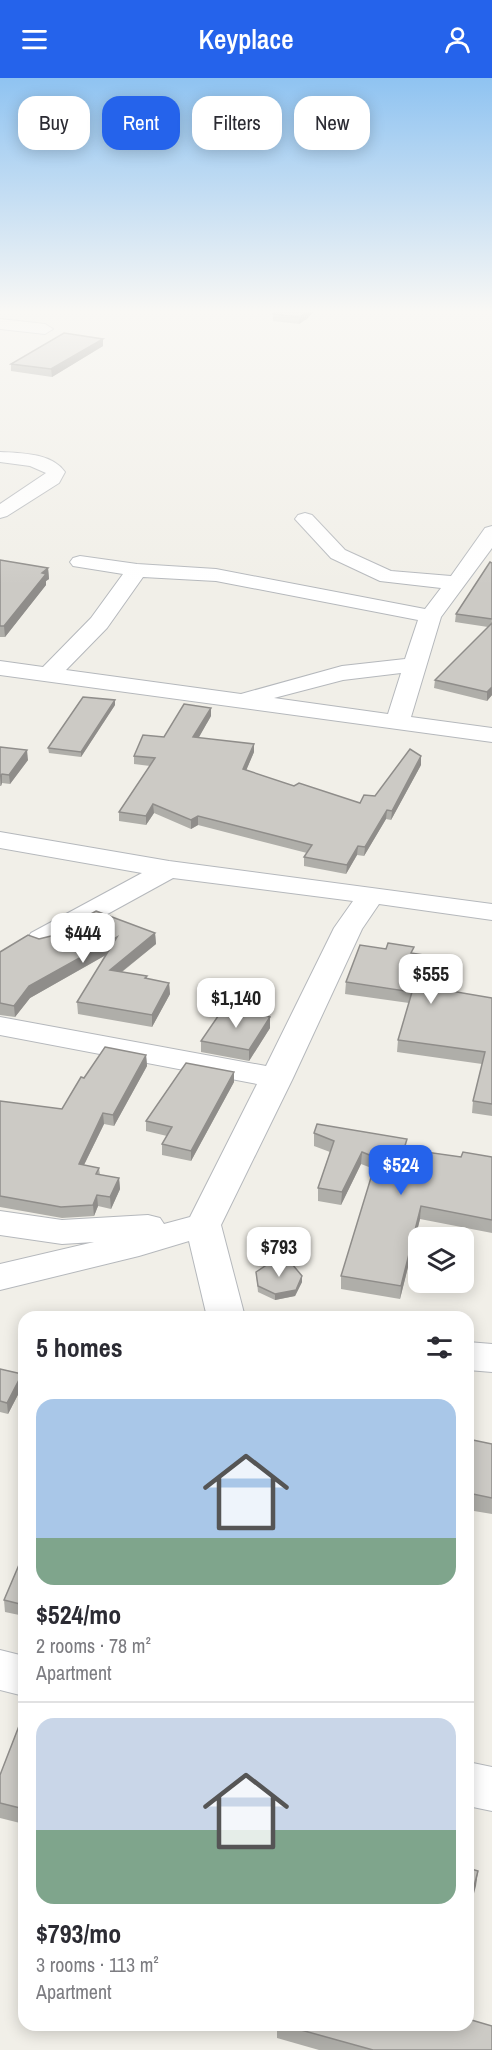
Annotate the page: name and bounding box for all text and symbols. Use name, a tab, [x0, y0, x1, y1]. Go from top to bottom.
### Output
text: Keyplace	[198, 21, 294, 57]
icon: menu	[18, 23, 51, 56]
icon: person	[441, 23, 474, 56]
chip: Buy	[18, 96, 90, 150]
chip: Rent	[102, 96, 180, 150]
chip: Filters	[192, 96, 282, 150]
chip: New	[294, 96, 370, 150]
pin: $444	[47, 913, 119, 964]
text: $444	[65, 919, 101, 946]
pin: $555	[395, 954, 467, 1005]
text: $555	[413, 960, 449, 987]
pin: $1,140	[187, 978, 285, 1029]
text: $1,140	[211, 984, 261, 1011]
pin: $524	[365, 1145, 437, 1196]
text: $524	[383, 1151, 419, 1178]
pin: $793	[243, 1227, 315, 1278]
map controls	[408, 1227, 474, 1293]
button: layers	[408, 1227, 474, 1293]
text: $793	[261, 1233, 297, 1260]
text: 5 homes	[36, 1330, 123, 1365]
icon: filters	[423, 1331, 456, 1364]
icon: home	[192, 1438, 300, 1546]
text: $524/mo	[36, 1597, 121, 1632]
text: 2 rooms · 78 m²	[36, 1632, 151, 1659]
text: Apartment	[36, 1659, 112, 1686]
icon: home	[192, 1757, 300, 1865]
text: $793/mo	[36, 1916, 121, 1951]
text: 3 rooms · 113 m²	[36, 1951, 159, 1978]
text: Apartment	[36, 1978, 112, 2005]

